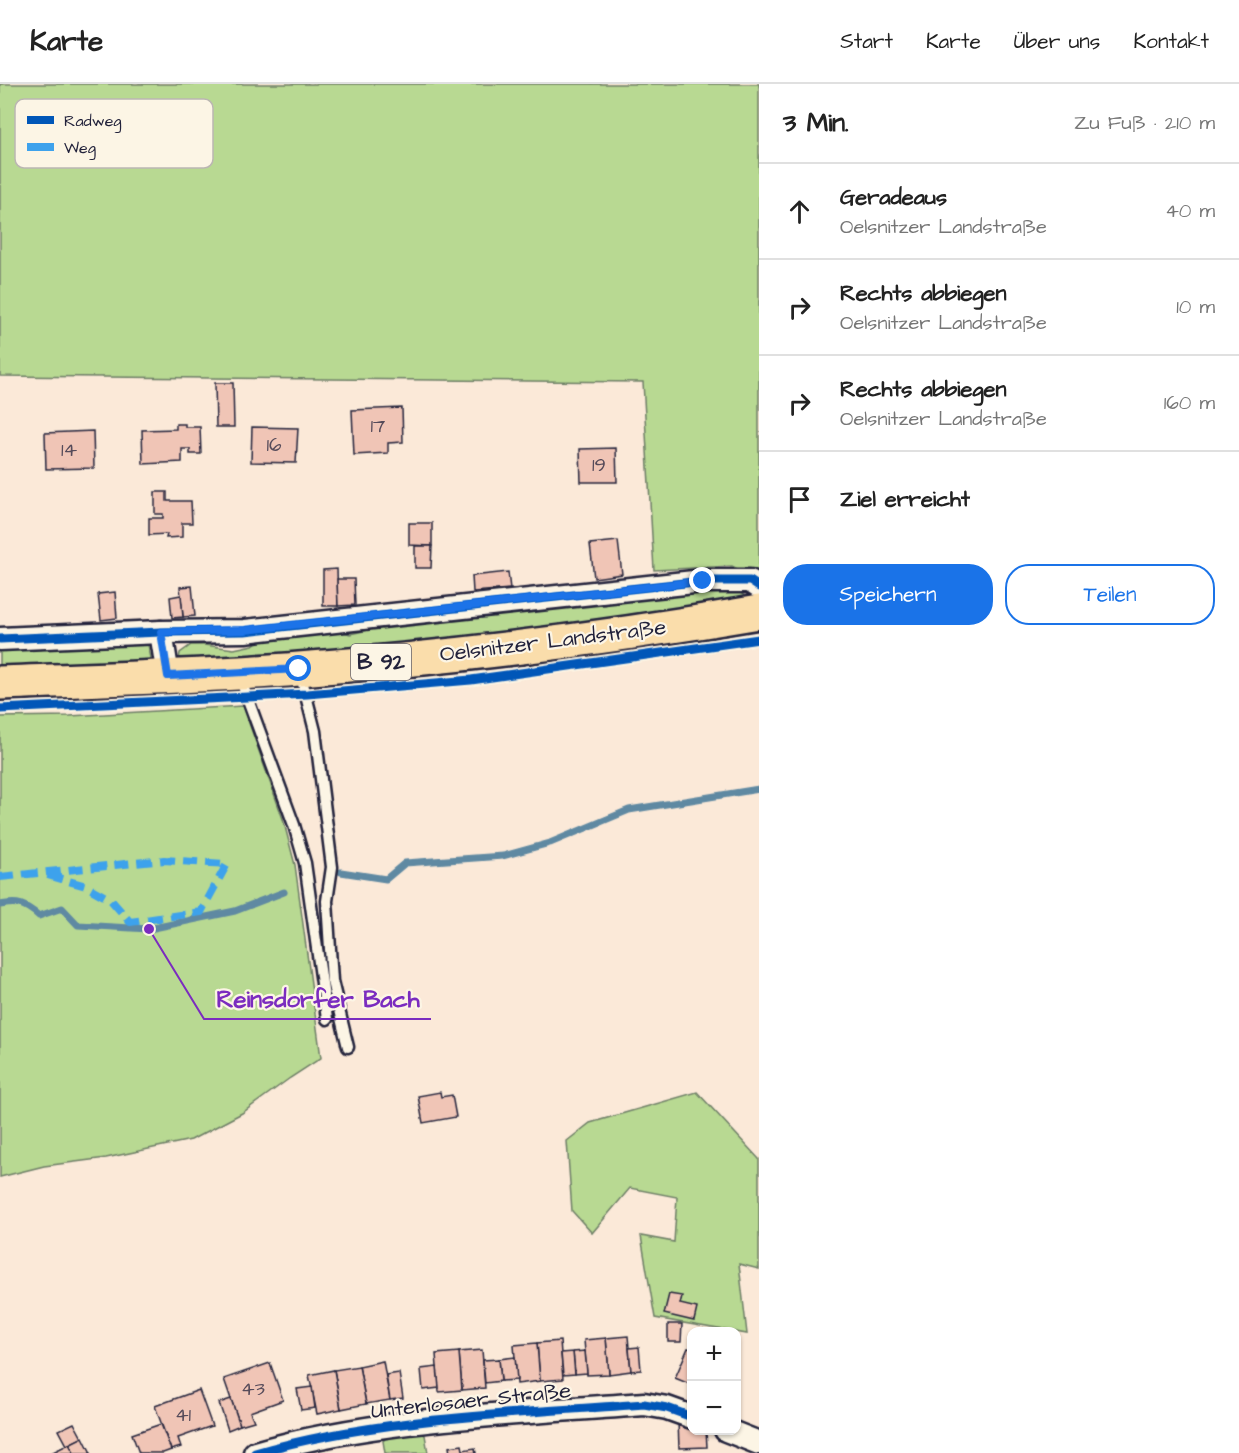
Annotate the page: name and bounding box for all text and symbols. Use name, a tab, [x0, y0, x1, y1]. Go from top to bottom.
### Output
text: Karte	[30, 22, 103, 61]
text: Start	[840, 27, 893, 56]
text: Karte	[926, 27, 981, 56]
text: Über uns	[1014, 27, 1100, 56]
text: Kontakt	[1133, 27, 1209, 56]
legend	[15, 99, 213, 168]
text: 3 Min.	[783, 105, 849, 141]
text: Zu Fuß · 210 m	[1074, 109, 1215, 137]
text: Radweg	[64, 110, 122, 133]
text: Weg	[64, 137, 96, 160]
text: Geradeaus	[840, 182, 947, 213]
icon: ahead	[783, 195, 816, 228]
text: 40 m	[1165, 197, 1215, 225]
text: Oelsnitzer Landstraße	[840, 213, 1047, 241]
text: Rechts abbiegen	[840, 278, 1007, 309]
icon: right	[783, 291, 816, 324]
text: 10 m	[1176, 293, 1215, 321]
text: Oelsnitzer Landstraße	[840, 309, 1047, 337]
text: Rechts abbiegen	[840, 374, 1007, 405]
icon: right	[783, 387, 816, 420]
text: 160 m	[1164, 389, 1215, 417]
text: Oelsnitzer Landstraße	[840, 405, 1047, 433]
house number: 17	[371, 412, 385, 440]
house number: 16	[266, 431, 282, 459]
house number: 14	[61, 436, 77, 464]
house number: 19	[592, 451, 606, 479]
icon: arrive	[783, 483, 816, 516]
text: Ziel erreicht	[840, 484, 970, 515]
button: Speichern	[783, 564, 993, 625]
button: Teilen	[1005, 564, 1215, 625]
route end	[689, 567, 715, 593]
street label: Oelsnitzer Landstraße	[438, 612, 668, 670]
road number: B 92	[351, 644, 411, 680]
route start	[285, 655, 311, 681]
callout: Reinsdorfer Bach	[204, 977, 431, 1019]
text: Reinsdorfer Bach	[216, 983, 421, 1017]
map controls	[687, 1327, 741, 1435]
button: +	[687, 1327, 741, 1381]
house number: 43	[241, 1375, 265, 1403]
street label: Unterlosaer Straße	[369, 1375, 573, 1427]
button: −	[687, 1381, 741, 1435]
house number: 41	[175, 1401, 192, 1429]

